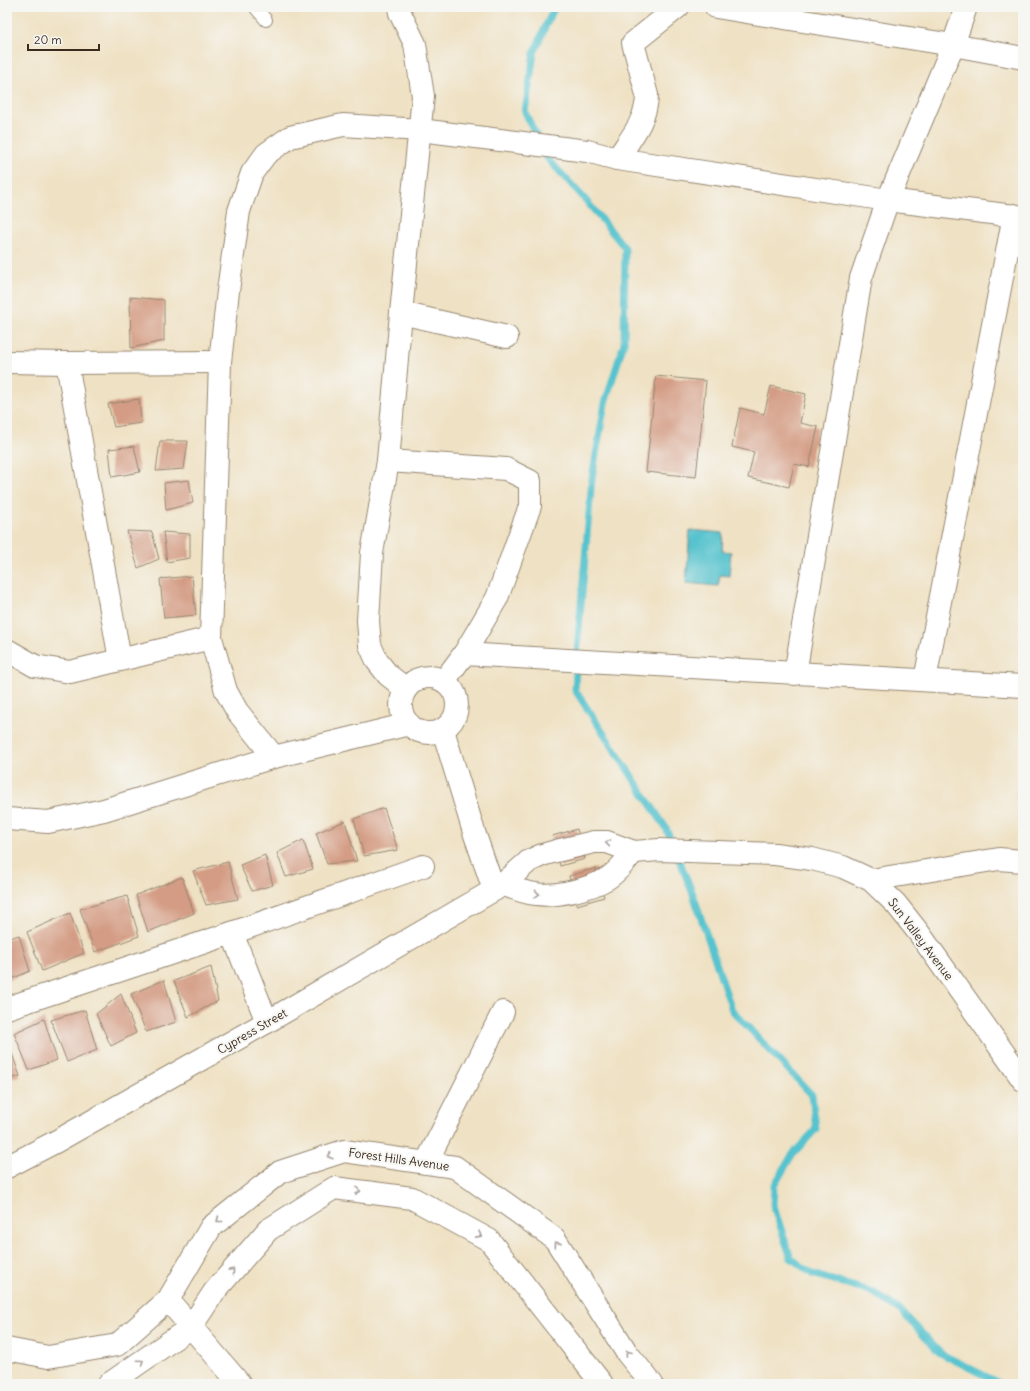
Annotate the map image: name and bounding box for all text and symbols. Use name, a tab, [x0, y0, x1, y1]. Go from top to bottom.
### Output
scale bar	[28, 26, 99, 52]
text: 20 m	[34, 32, 62, 47]
one-way arrow	[605, 839, 611, 848]
one-way arrow	[534, 889, 540, 898]
street label: Sun Valley Avenue	[885, 895, 957, 983]
street label: Cypress Street	[214, 1005, 290, 1057]
street label: Forest Hills Avenue	[348, 1145, 450, 1173]
one-way arrow	[326, 1151, 333, 1160]
one-way arrow	[355, 1186, 361, 1195]
one-way arrow	[216, 1216, 223, 1223]
one-way arrow	[474, 1230, 482, 1237]
one-way arrow	[554, 1241, 562, 1248]
one-way arrow	[227, 1268, 234, 1276]
one-way arrow	[626, 1351, 633, 1358]
one-way arrow	[137, 1359, 144, 1367]

